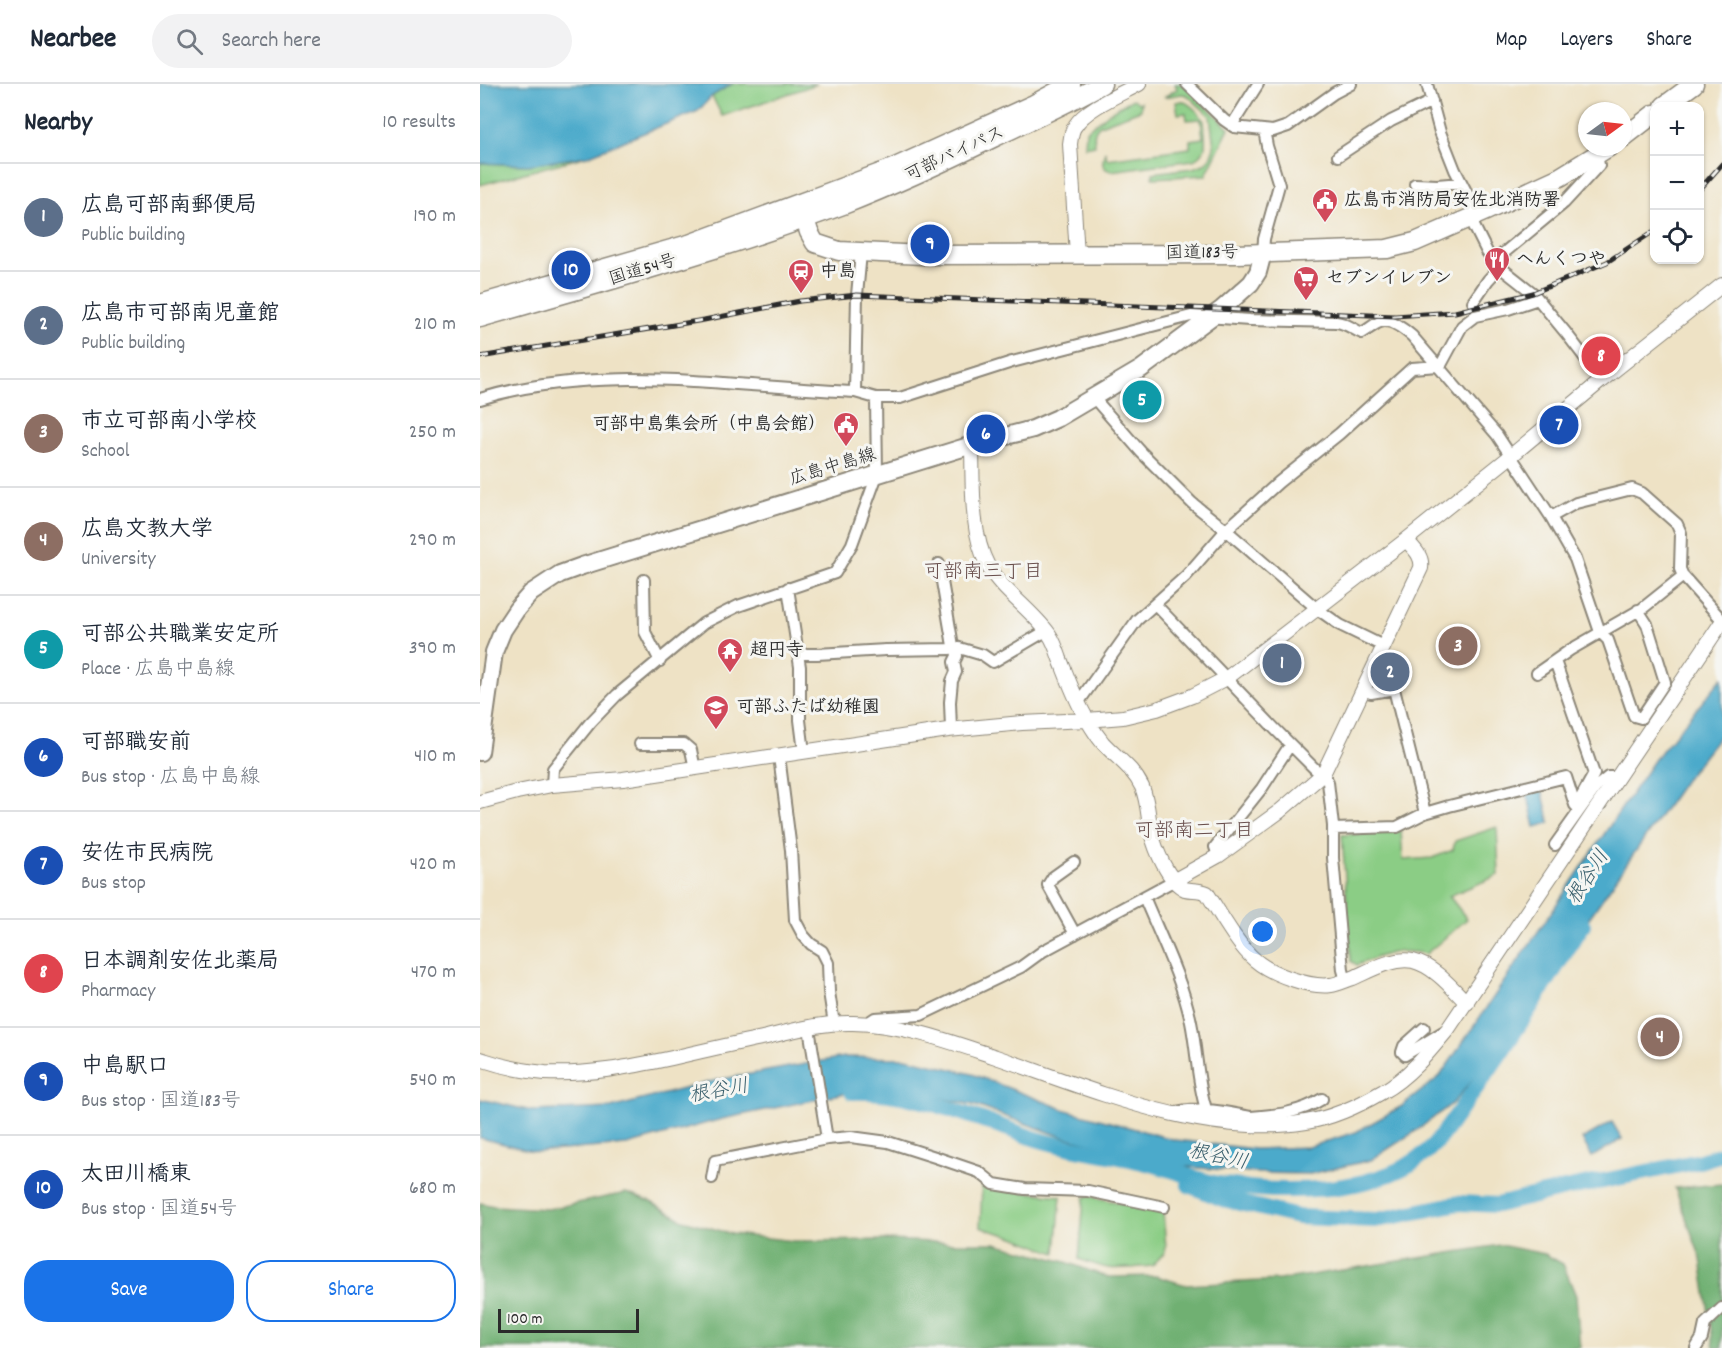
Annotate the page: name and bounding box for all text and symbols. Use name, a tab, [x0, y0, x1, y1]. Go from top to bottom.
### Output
search box	[152, 14, 572, 68]
text: Nearbee	[30, 21, 116, 61]
icon: search	[173, 25, 206, 58]
text: Search here	[221, 26, 321, 57]
text: Map	[1496, 26, 1527, 56]
text: Layers	[1560, 26, 1613, 56]
text: Share	[1646, 26, 1692, 56]
north arrow	[1578, 102, 1632, 156]
map controls	[1650, 102, 1704, 264]
button: +	[1650, 102, 1704, 156]
text: Nearby	[24, 105, 92, 142]
text: 10 results	[382, 109, 456, 137]
street label: 可部バイパス	[901, 121, 1009, 189]
button: −	[1650, 156, 1704, 210]
public building icon: 広島市消防局安佐北消防署	[1310, 186, 1340, 224]
place label: 広島市消防局安佐北消防署	[1344, 189, 1560, 214]
text: 広島可部南郵便局	[81, 191, 257, 222]
text: 1	[41, 203, 46, 231]
text: 190 m	[413, 203, 456, 231]
button: locate	[1650, 210, 1704, 264]
text: Public building	[81, 222, 185, 250]
pin: 9	[910, 222, 950, 266]
street label: 国道183号	[1165, 241, 1239, 267]
restaurant icon: へんくつや	[1482, 245, 1512, 283]
pin: 10	[552, 248, 590, 292]
place label: へんくつや	[1516, 248, 1606, 273]
street label: 国道54号	[606, 249, 680, 293]
station icon: 中島	[786, 257, 816, 295]
place label: 中島	[820, 260, 856, 285]
supermarket icon: セブンイレブン	[1291, 264, 1321, 302]
place label: セブンイレブン	[1326, 267, 1452, 292]
text: 広島市可部南児童館	[81, 299, 279, 330]
text: 2	[39, 311, 48, 339]
text: 210 m	[414, 311, 456, 339]
text: Public building	[81, 330, 185, 358]
pin: 8	[1582, 334, 1620, 378]
pin: 5	[1122, 378, 1162, 422]
pin: 7	[1540, 402, 1578, 448]
text: 市立可部南小学校	[81, 407, 257, 438]
public building icon: 可部中島集会所（中島会館）	[831, 410, 861, 448]
pin: 6	[966, 412, 1006, 456]
place label: 可部中島集会所（中島会館）	[592, 413, 826, 438]
text: 3	[39, 419, 48, 447]
text: 250 m	[409, 419, 456, 447]
text: School	[81, 438, 130, 466]
street label: 広島中島線	[786, 443, 880, 493]
text: 広島文教大学	[81, 515, 213, 546]
text: 4	[39, 527, 48, 555]
text: 290 m	[409, 527, 456, 555]
text: University	[81, 546, 156, 574]
district label: 可部南三丁目	[923, 559, 1043, 587]
text: 可部公共職業安定所	[81, 620, 279, 651]
pin: 3	[1438, 624, 1478, 668]
text: 5	[39, 635, 48, 663]
text: 390 m	[409, 635, 456, 663]
temple icon: 超円寺	[715, 636, 745, 674]
place label: 超円寺	[750, 639, 804, 664]
pin: 1	[1262, 640, 1302, 686]
pin: 2	[1370, 650, 1410, 694]
text: Place · 広島中島線	[81, 656, 235, 684]
school or university icon: 可部ふたば幼稚園	[701, 693, 731, 731]
place label: 可部ふたば幼稚園	[736, 696, 880, 721]
text: 可部職安前	[81, 728, 191, 759]
text: 6	[39, 743, 48, 771]
text: 410 m	[414, 743, 456, 771]
text: Bus stop · 広島中島線	[81, 764, 260, 792]
district label: 可部南二丁目	[1134, 818, 1254, 846]
text: 安佐市民病院	[81, 839, 213, 870]
water label: 根谷川	[1561, 845, 1617, 911]
text: 7	[40, 851, 47, 879]
text: 420 m	[410, 851, 456, 879]
text: Bus stop	[81, 870, 146, 898]
your location	[1248, 917, 1277, 946]
text: 日本調剤安佐北薬局	[81, 947, 279, 978]
text: 8	[39, 959, 48, 987]
text: 470 m	[411, 959, 456, 987]
text: Pharmacy	[81, 978, 155, 1006]
pin: 4	[1640, 1014, 1680, 1060]
text: 中島駅口	[81, 1052, 169, 1083]
text: 9	[39, 1067, 48, 1095]
text: 540 m	[409, 1067, 456, 1095]
water label: 根谷川	[687, 1073, 751, 1111]
text: Bus stop · 国道183号	[81, 1088, 241, 1116]
water label: 根谷川	[1186, 1138, 1250, 1178]
text: 太田川橋東	[81, 1160, 191, 1191]
text: 10	[36, 1175, 51, 1203]
text: 680 m	[409, 1175, 456, 1203]
text: Bus stop · 国道54号	[81, 1196, 237, 1224]
button: Save	[24, 1260, 234, 1322]
button: Share	[246, 1260, 456, 1322]
scale bar	[498, 1306, 639, 1334]
text: 100 m	[507, 1308, 543, 1331]

